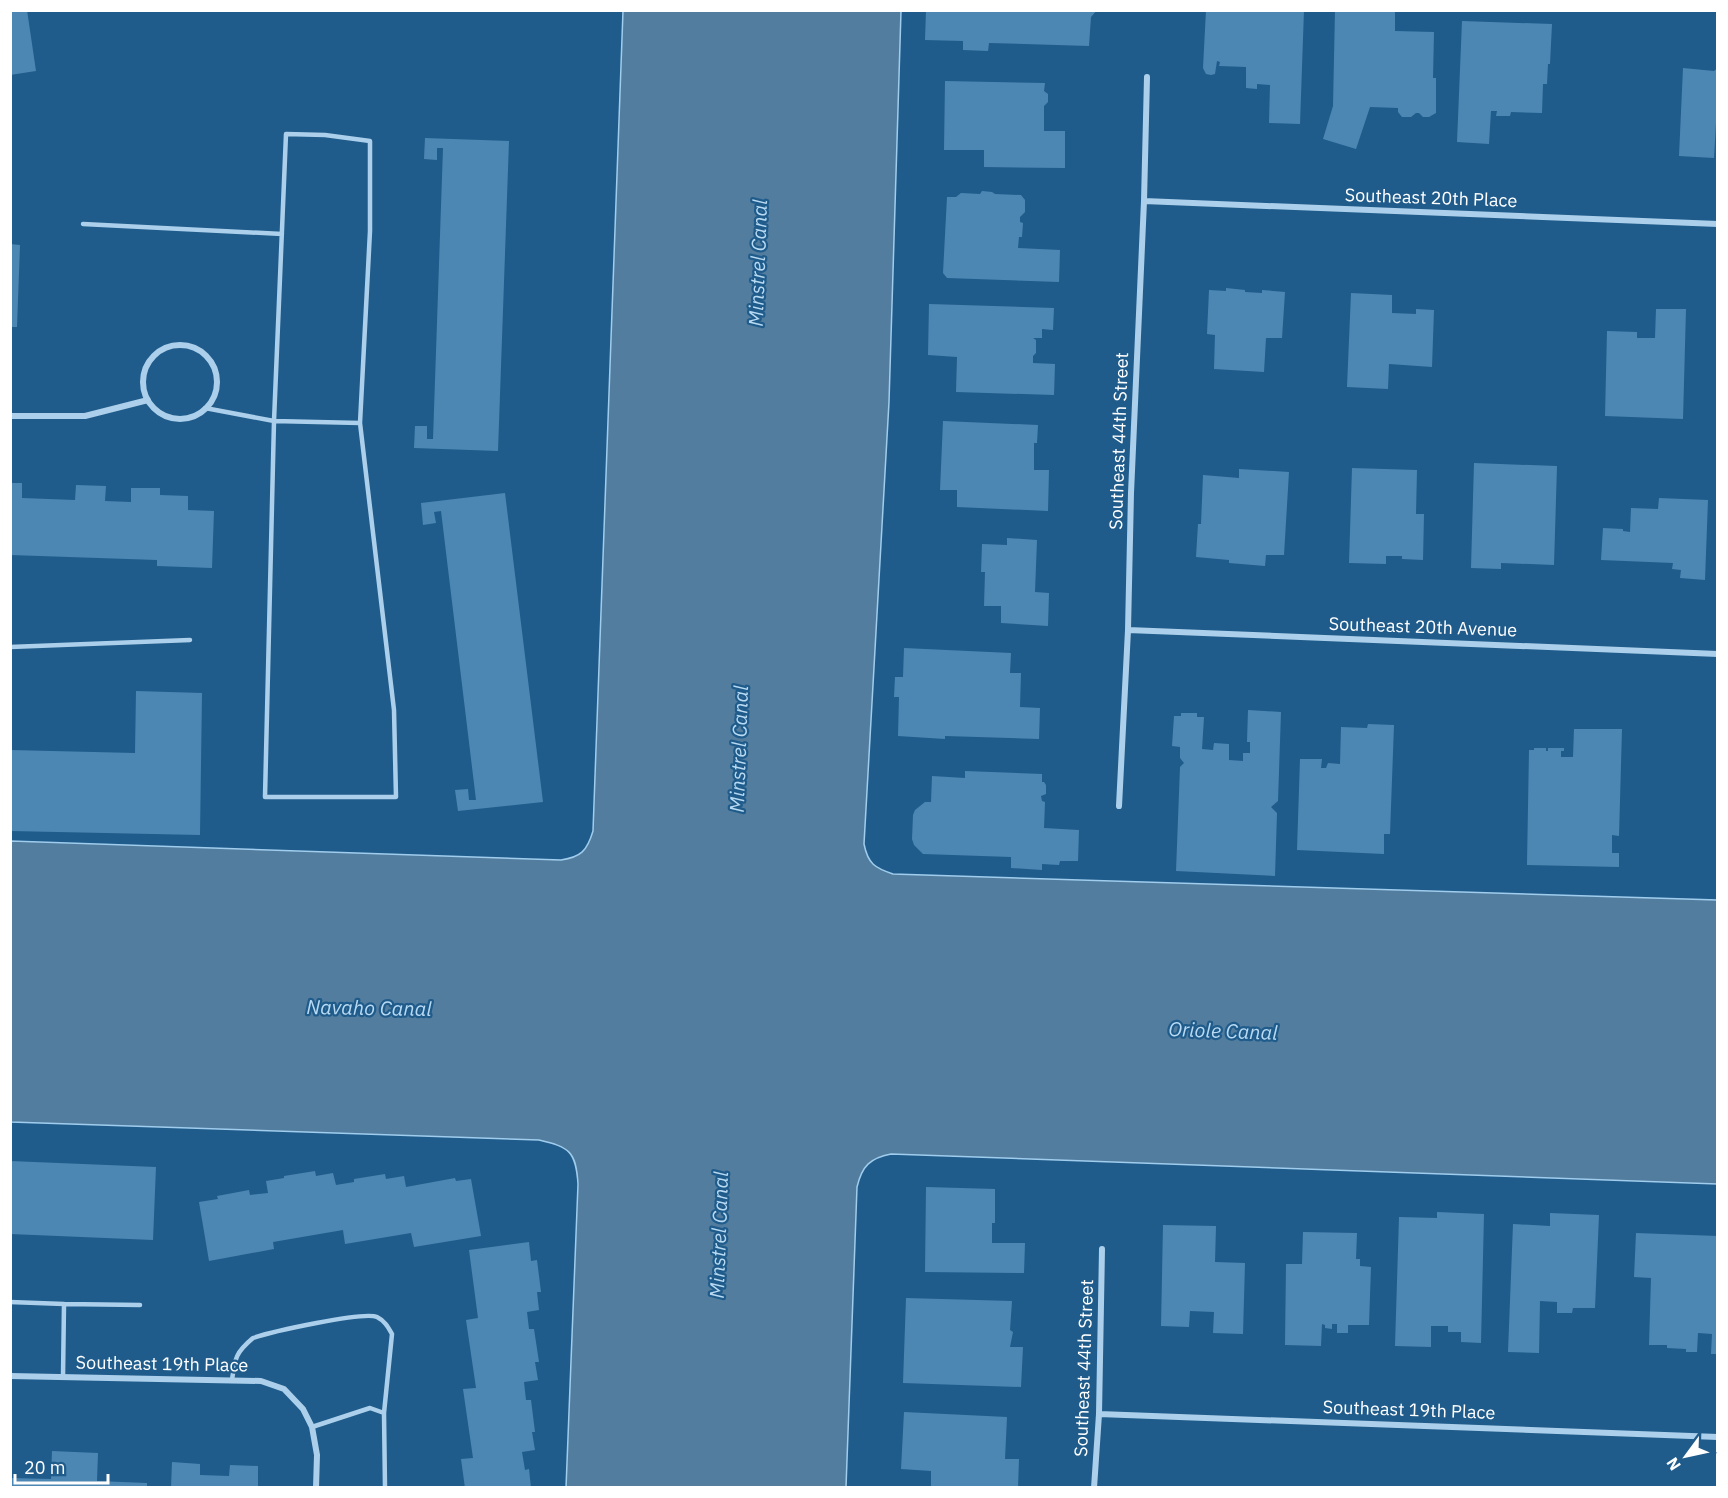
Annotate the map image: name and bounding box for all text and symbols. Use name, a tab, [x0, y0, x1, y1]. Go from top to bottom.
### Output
street label: Southeast 20th Place	[1344, 183, 1518, 212]
water label: Minstrel Canal	[742, 198, 773, 327]
street label: Southeast 44th Street	[1104, 352, 1133, 530]
street label: Southeast 20th Avenue	[1328, 612, 1518, 641]
water label: Minstrel Canal	[723, 684, 754, 813]
water label: Navaho Canal	[306, 993, 432, 1022]
water label: Oriole Canal	[1168, 1015, 1279, 1046]
water label: Minstrel Canal	[703, 1170, 734, 1299]
street label: Southeast 44th Street	[1069, 1279, 1098, 1457]
street label: Southeast 19th Place	[76, 1350, 249, 1377]
street label: Southeast 19th Place	[1322, 1395, 1496, 1424]
north arrow	[1656, 1426, 1716, 1486]
scale bar	[15, 1447, 108, 1485]
text: N	[1662, 1454, 1685, 1474]
text: 20 m	[24, 1456, 66, 1479]

